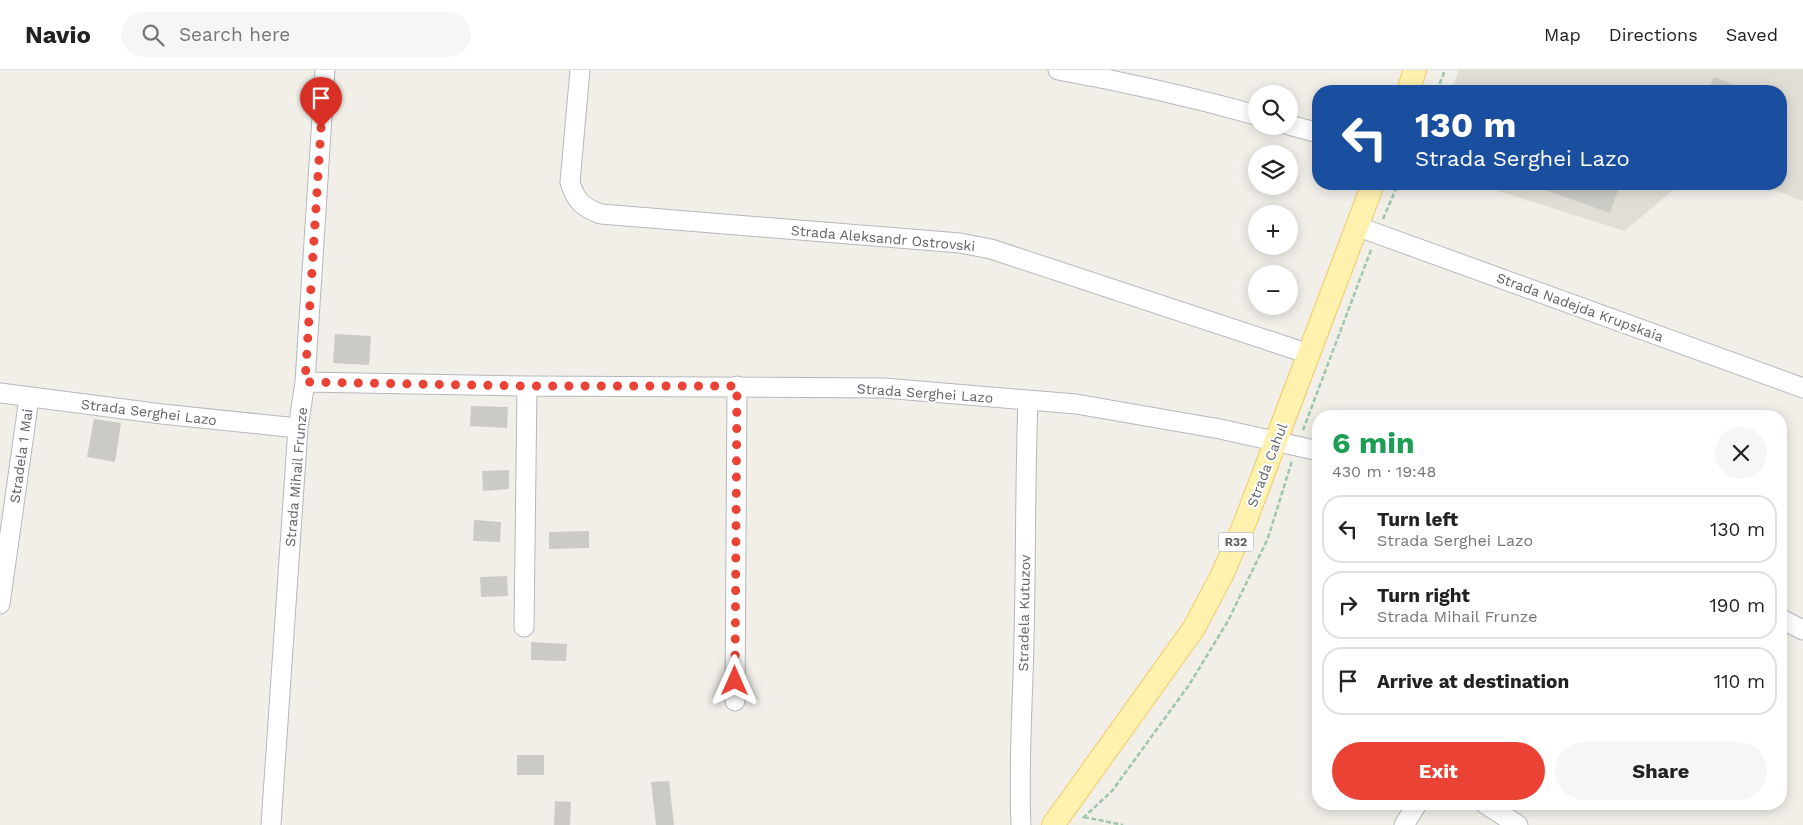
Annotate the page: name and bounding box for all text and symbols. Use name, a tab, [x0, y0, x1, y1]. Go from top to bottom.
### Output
search box	[121, 12, 471, 57]
text: Navio	[25, 21, 91, 49]
icon: search	[139, 21, 167, 49]
text: Search here	[179, 23, 290, 46]
text: Map	[1544, 24, 1581, 45]
text: Directions	[1609, 24, 1698, 45]
text: Saved	[1726, 24, 1778, 45]
pin	[300, 77, 342, 128]
icon: arrive	[307, 84, 335, 112]
map controls	[1248, 85, 1298, 315]
button: search	[1248, 85, 1298, 135]
text: 130 m	[1415, 104, 1516, 146]
icon: left	[1332, 105, 1397, 170]
button: layers	[1248, 145, 1298, 195]
text: Strada Serghei Lazo	[1415, 146, 1630, 171]
button: +	[1248, 205, 1298, 255]
street label: Strada Aleksandr Ostrovski	[790, 222, 976, 254]
button: −	[1248, 265, 1298, 315]
street label: Strada Nadejda Krupskaia	[1494, 269, 1666, 345]
street label: Strada Serghei Lazo	[856, 380, 994, 406]
street label: Strada Serghei Lazo	[80, 396, 218, 428]
street label: Strada Mihail Frunze	[282, 406, 310, 548]
street label: Stradela 1 Mai	[6, 408, 36, 504]
street label: Strada Cahul	[1244, 420, 1291, 509]
text: 6 min	[1332, 425, 1415, 460]
button: close	[1715, 427, 1767, 479]
text: 430 m · 19:48	[1332, 462, 1436, 481]
text: Turn left	[1377, 508, 1458, 531]
icon: left	[1334, 515, 1362, 543]
text: 130 m	[1710, 518, 1765, 541]
text: Strada Serghei Lazo	[1377, 531, 1533, 550]
road number: R32	[1218, 532, 1254, 552]
street label: Stradela Kutuzov	[1015, 554, 1033, 672]
text: Turn right	[1377, 584, 1470, 607]
icon: right	[1334, 591, 1362, 619]
text: 190 m	[1709, 594, 1765, 617]
text: Strada Mihail Frunze	[1377, 607, 1537, 626]
position arrow	[708, 654, 760, 706]
icon: arrive	[1334, 667, 1362, 695]
text: Arrive at destination	[1377, 670, 1569, 693]
text: 110 m	[1714, 670, 1765, 693]
button: Exit	[1332, 742, 1545, 800]
button: Share	[1555, 742, 1767, 800]

